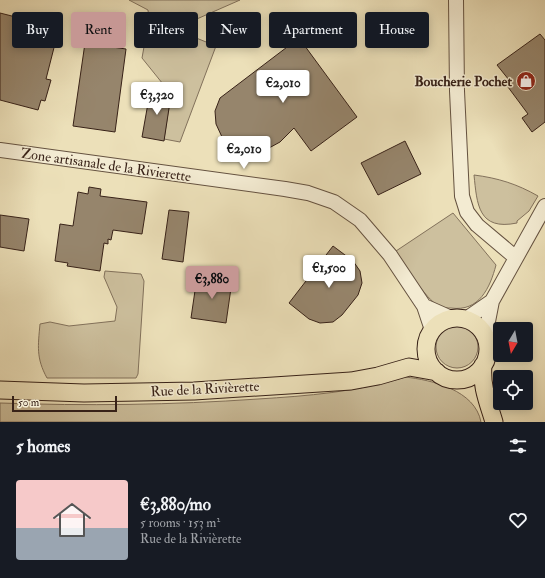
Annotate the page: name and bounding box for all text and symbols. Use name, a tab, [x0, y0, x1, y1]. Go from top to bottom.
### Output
chip: Buy	[12, 12, 63, 48]
chip: Rent	[71, 12, 126, 48]
chip: Filters	[134, 12, 198, 48]
chip: New	[206, 12, 261, 48]
chip: Apartment	[269, 12, 357, 48]
chip: House	[365, 12, 429, 48]
pin: €2,010	[250, 70, 316, 104]
shop icon: Boucherie Pochet	[515, 70, 537, 92]
place label: Boucherie Pochet	[414, 73, 512, 90]
text: €2,010	[265, 75, 301, 91]
pin: €3,320	[124, 82, 190, 116]
text: €3,320	[140, 87, 174, 103]
pin: €2,010	[211, 136, 277, 170]
text: €2,010	[226, 141, 262, 157]
street label: Zone artisanale de la Rivierette	[20, 145, 192, 185]
pin: €1,500	[296, 255, 362, 289]
text: €1,500	[312, 260, 346, 276]
pin: €3,880	[179, 266, 245, 300]
text: €3,880	[195, 271, 229, 287]
north arrow	[493, 322, 533, 362]
map controls	[493, 322, 533, 410]
button: locate	[493, 370, 533, 410]
street label: Rue de la Rivièrette	[150, 378, 260, 400]
scale bar	[12, 394, 117, 413]
text: 50 m	[18, 396, 39, 409]
icon: filters	[507, 435, 529, 457]
text: 5 homes	[16, 436, 70, 457]
text: €3,880/mo	[140, 494, 211, 515]
icon: home	[48, 496, 96, 544]
icon: heart	[507, 509, 529, 531]
text: 5 rooms · 153 m²	[140, 515, 220, 531]
text: Rue de la Rivièrette	[140, 531, 241, 547]

